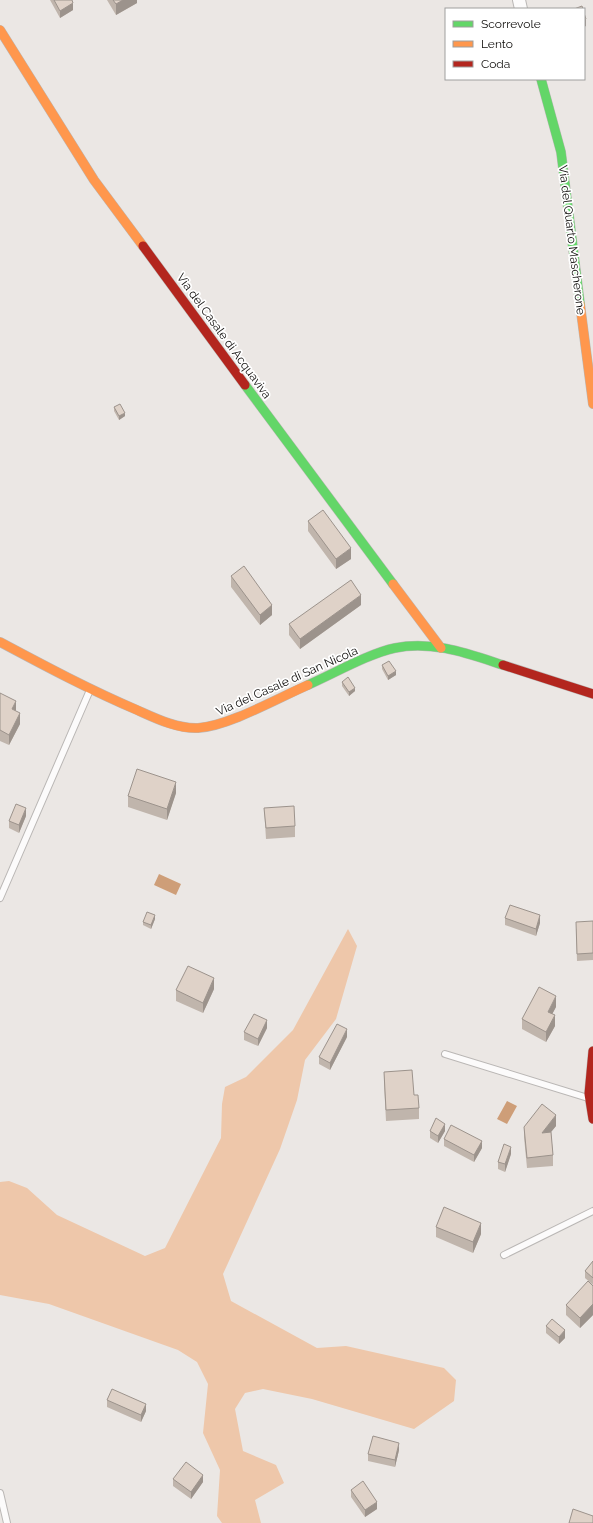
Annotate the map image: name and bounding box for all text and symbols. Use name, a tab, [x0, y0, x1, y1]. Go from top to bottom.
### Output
legend	[445, 8, 585, 80]
text: Scorrevole	[481, 17, 541, 31]
text: Lento	[481, 37, 513, 51]
text: Coda	[481, 57, 510, 71]
street label: Via del Quarto Mascherone	[556, 164, 588, 316]
street label: Via del Casale di Acquaviva	[174, 271, 274, 401]
street label: Via del Casale di San Nicola	[214, 643, 360, 719]

